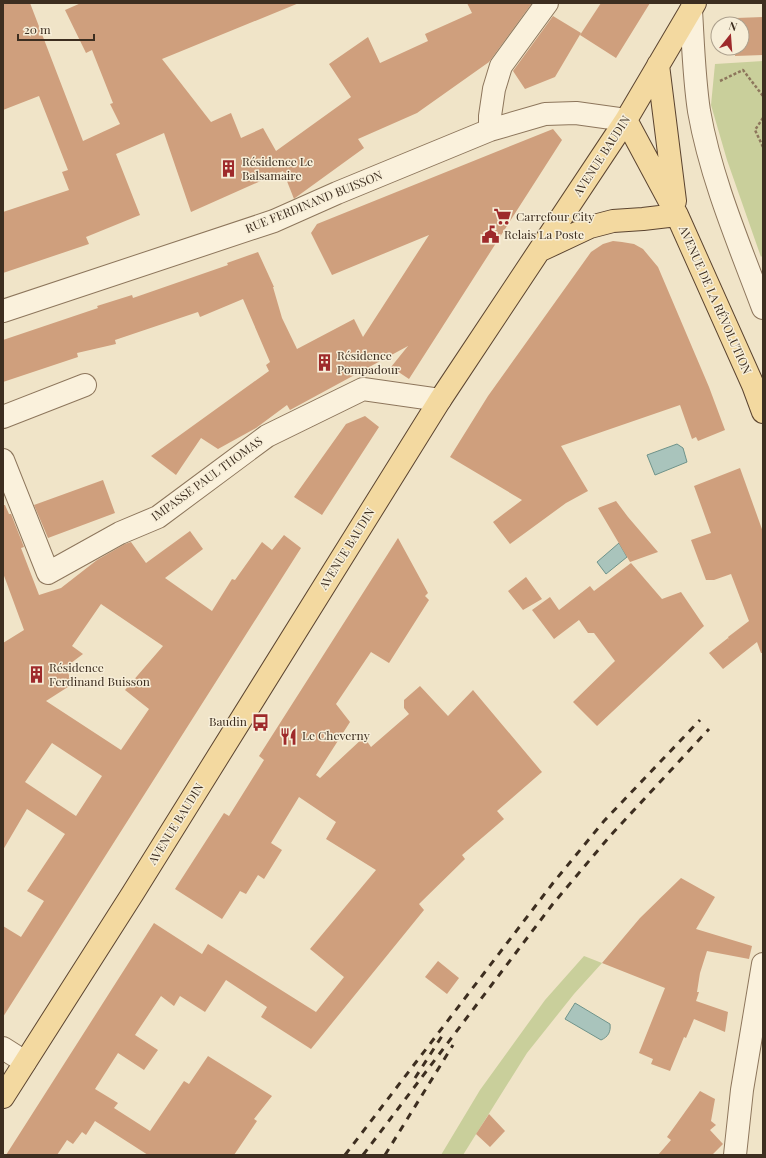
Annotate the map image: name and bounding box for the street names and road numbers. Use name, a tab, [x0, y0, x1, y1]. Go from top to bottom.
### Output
street label: AVENUE BAUDIN	[569, 112, 633, 200]
street label: RUE FERDINAND BUISSON	[243, 166, 385, 236]
street label: AVENUE DE LA RÉVOLUTION	[676, 222, 756, 377]
street label: IMPASSE PAUL THOMAS	[148, 432, 265, 524]
street label: AVENUE BAUDIN	[314, 504, 378, 593]
street label: AVENUE BAUDIN	[143, 779, 207, 868]

